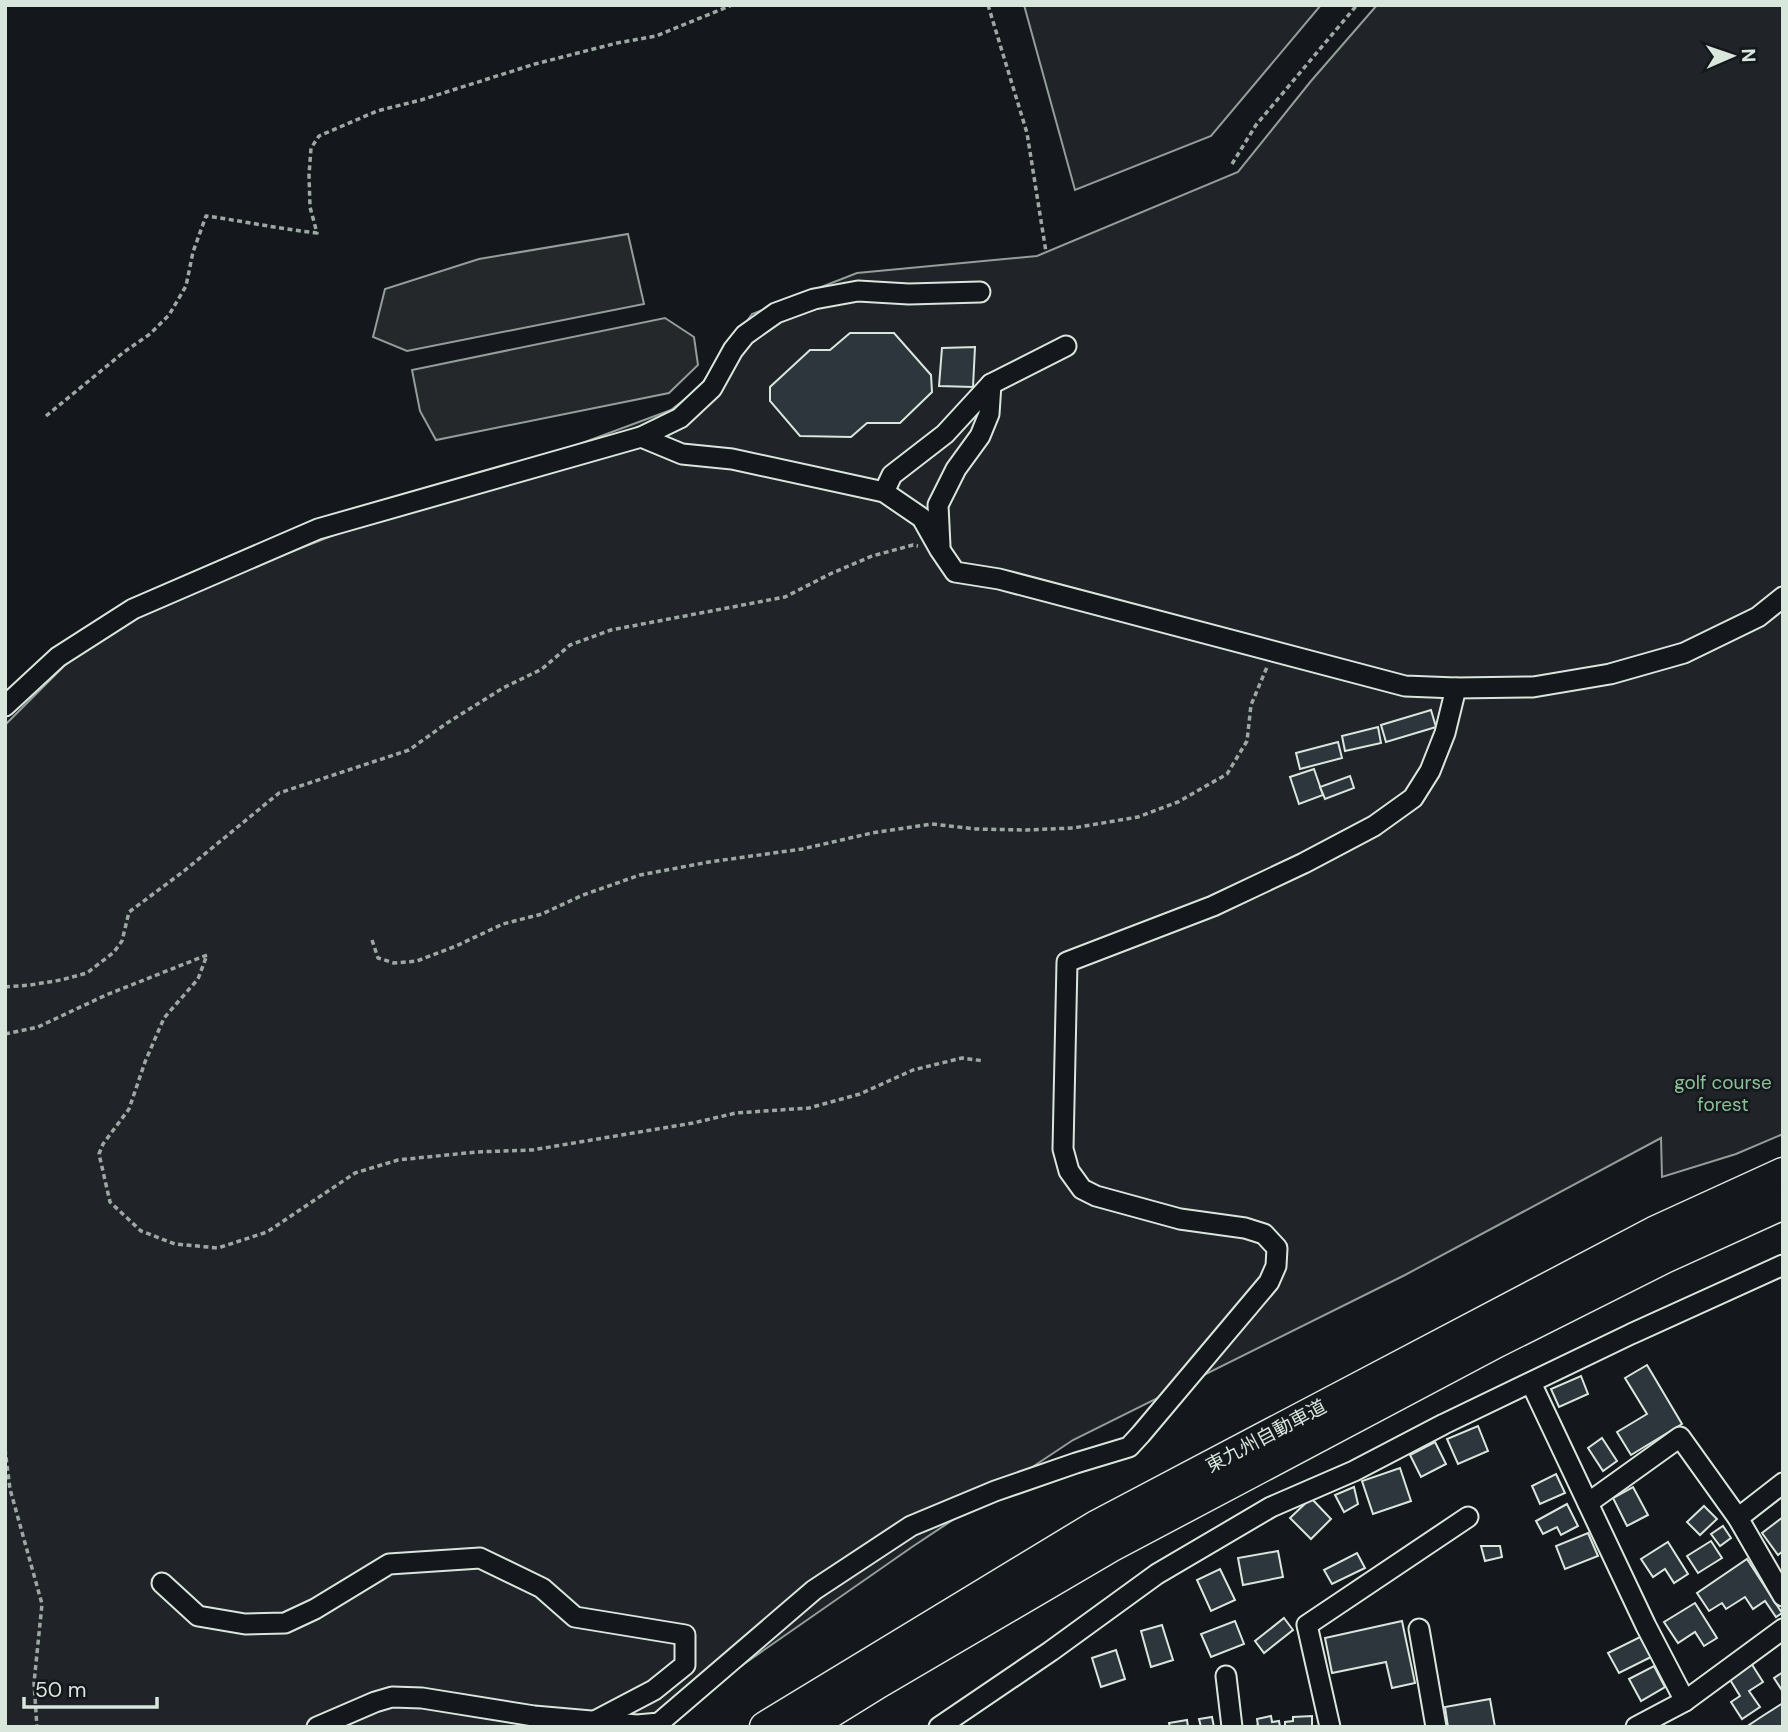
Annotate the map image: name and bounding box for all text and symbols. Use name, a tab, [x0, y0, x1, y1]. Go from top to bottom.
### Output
north arrow	[1697, 21, 1767, 91]
text: N	[1736, 48, 1761, 63]
park label: golf course forest	[1674, 1070, 1772, 1117]
street label: 東九州自動車道	[1201, 1394, 1331, 1478]
scale bar	[24, 1666, 158, 1710]
text: 50 m	[35, 1676, 86, 1704]

